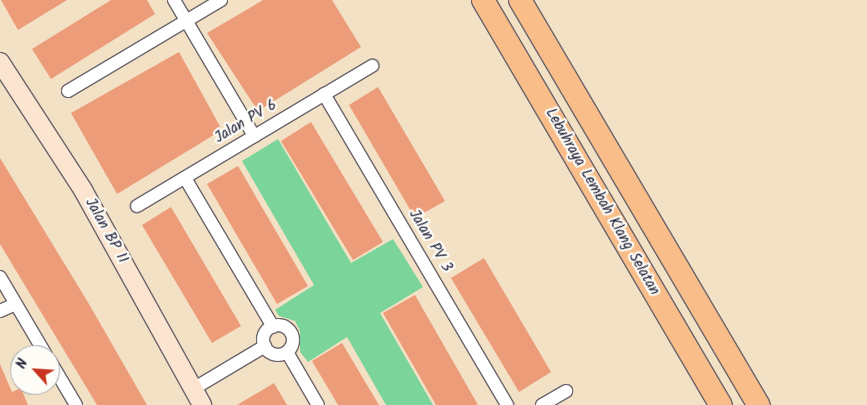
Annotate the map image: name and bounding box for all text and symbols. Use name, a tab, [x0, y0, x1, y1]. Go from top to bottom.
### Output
street label: Jalan PV 6	[212, 96, 280, 148]
street label: Lebuhraya Lembah Klang Selatan	[541, 105, 663, 299]
street label: Jalan BP 11	[81, 195, 131, 267]
street label: Jalan PV 3	[404, 207, 456, 275]
north arrow	[10, 345, 60, 395]
text: N	[11, 355, 34, 373]

